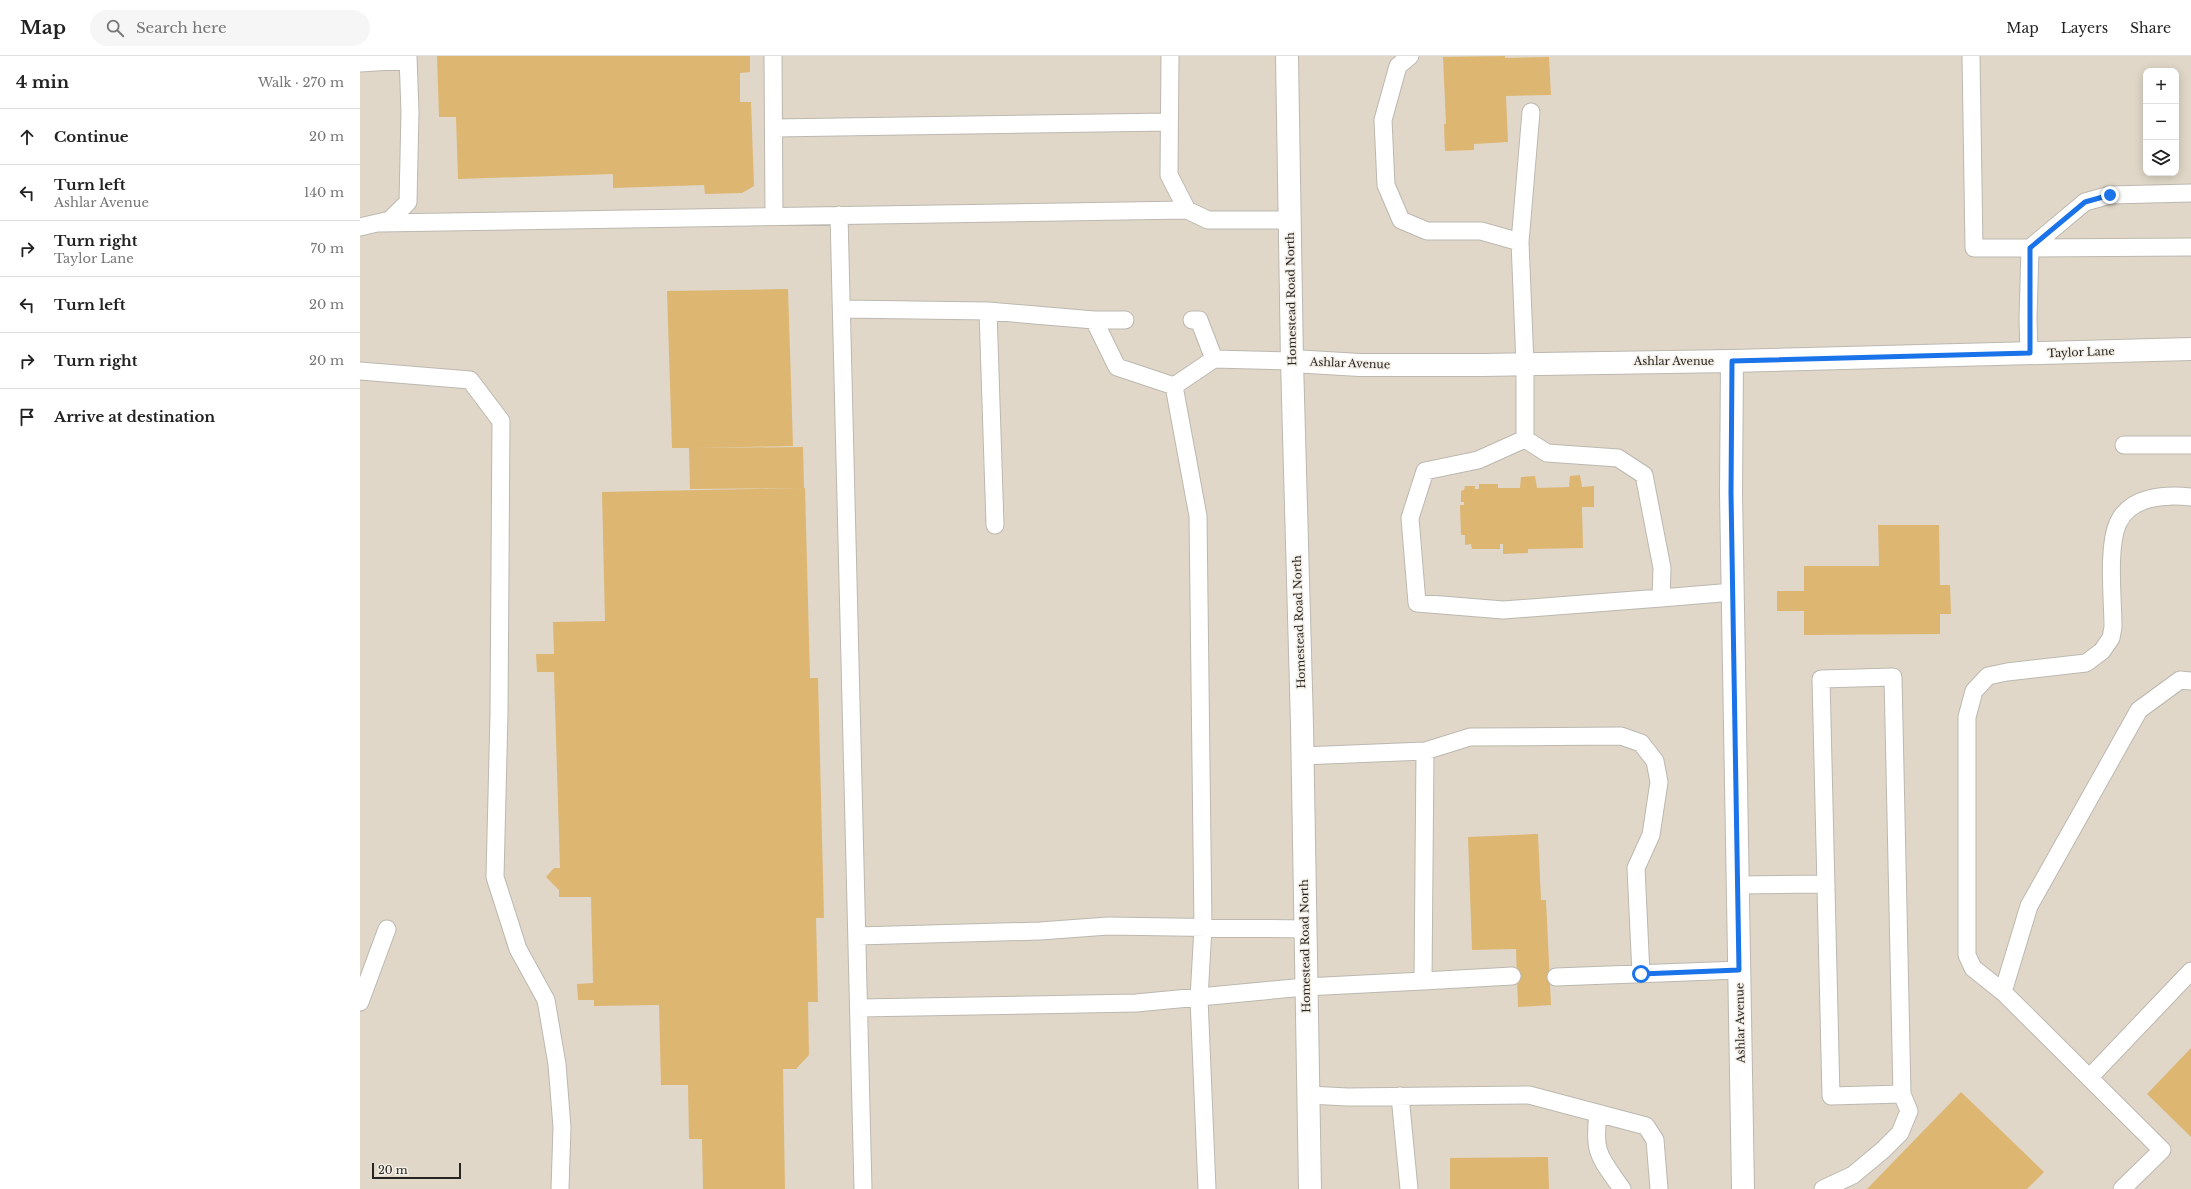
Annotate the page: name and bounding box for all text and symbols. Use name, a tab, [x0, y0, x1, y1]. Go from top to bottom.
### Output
search box	[90, 10, 370, 46]
text: Map	[20, 16, 66, 39]
icon: search	[104, 17, 126, 39]
text: Search here	[136, 18, 227, 37]
text: Map	[2006, 19, 2039, 37]
text: Layers	[2061, 19, 2108, 37]
text: Share	[2130, 19, 2171, 37]
map controls	[2143, 68, 2179, 176]
button: +	[2143, 68, 2179, 104]
text: 4 min	[16, 72, 69, 93]
text: Walk · 270 m	[258, 74, 344, 91]
button: −	[2143, 104, 2179, 140]
icon: ahead	[16, 126, 38, 148]
text: Continue	[54, 127, 129, 146]
text: 20 m	[309, 128, 344, 145]
button: layers	[2143, 140, 2179, 176]
text: Turn left	[54, 175, 125, 194]
icon: left	[16, 182, 38, 204]
text: 140 m	[304, 184, 344, 201]
route end	[2101, 186, 2119, 204]
text: Ashlar Avenue	[54, 194, 149, 211]
text: Turn right	[54, 231, 137, 250]
street label: Homestead Road North	[1283, 232, 1299, 366]
icon: right	[16, 238, 38, 260]
text: 70 m	[311, 240, 344, 257]
text: Taylor Lane	[54, 250, 134, 267]
icon: left	[16, 294, 38, 316]
text: Turn left	[54, 295, 125, 314]
text: 20 m	[309, 296, 344, 313]
street label: Taylor Lane	[2047, 344, 2115, 360]
icon: right	[16, 350, 38, 372]
text: Turn right	[54, 351, 137, 370]
text: 20 m	[309, 352, 344, 369]
street label: Ashlar Avenue	[1633, 354, 1714, 368]
street label: Ashlar Avenue	[1309, 355, 1390, 371]
icon: arrive	[16, 406, 38, 428]
text: Arrive at destination	[54, 407, 215, 426]
street label: Homestead Road North	[1290, 555, 1308, 689]
street label: Homestead Road North	[1297, 879, 1313, 1013]
route start	[1632, 965, 1650, 983]
street label: Ashlar Avenue	[1732, 983, 1748, 1064]
scale bar	[372, 1161, 461, 1180]
text: 20 m	[378, 1163, 408, 1177]

